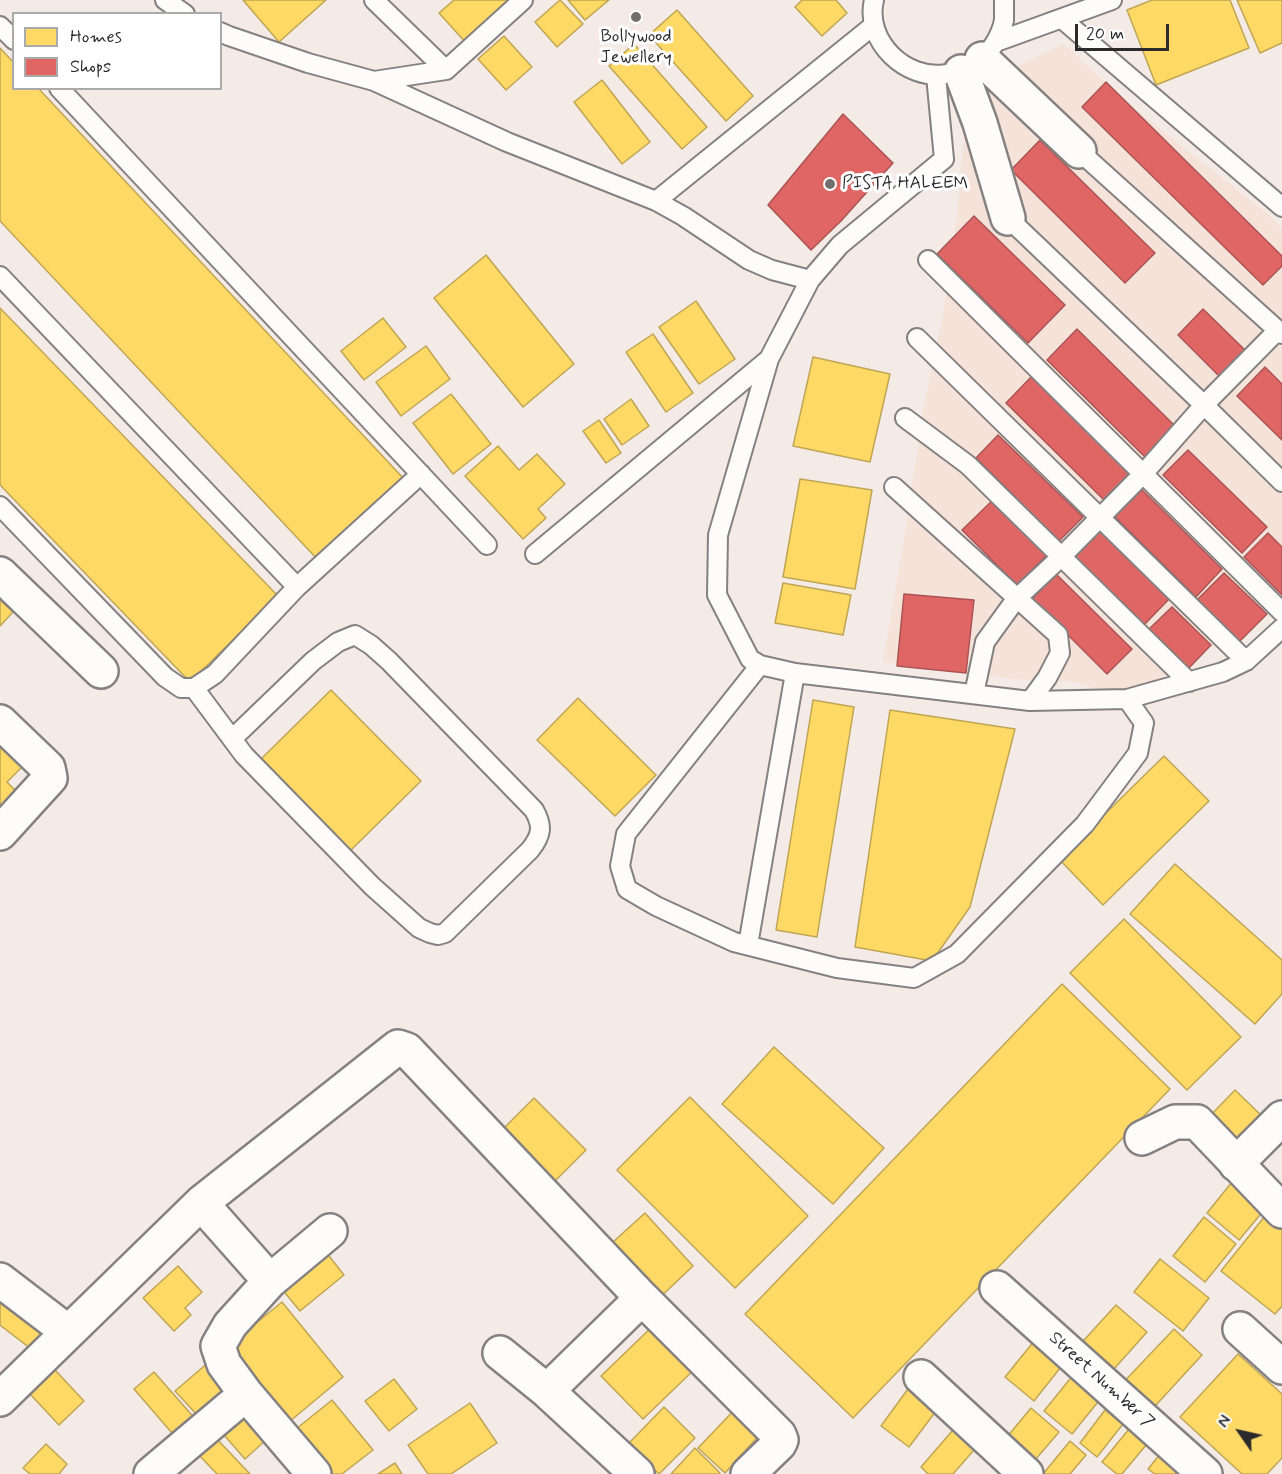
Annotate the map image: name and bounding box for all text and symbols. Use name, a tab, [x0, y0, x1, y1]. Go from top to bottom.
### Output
marker: Bollywood Jewellery	[629, 10, 643, 24]
legend	[12, 12, 222, 90]
scale bar	[1078, 12, 1172, 50]
text: 20 m	[1086, 22, 1124, 46]
text: Homes	[70, 25, 122, 49]
place label: Bollywood Jewellery	[600, 26, 672, 68]
text: Shops	[70, 55, 111, 79]
place label: PISTA HALEEM	[842, 173, 969, 195]
marker: PISTA HALEEM	[823, 177, 837, 191]
street label: Street Number 7	[1044, 1328, 1158, 1434]
north arrow	[1210, 1402, 1270, 1462]
text: N	[1213, 1411, 1236, 1432]

